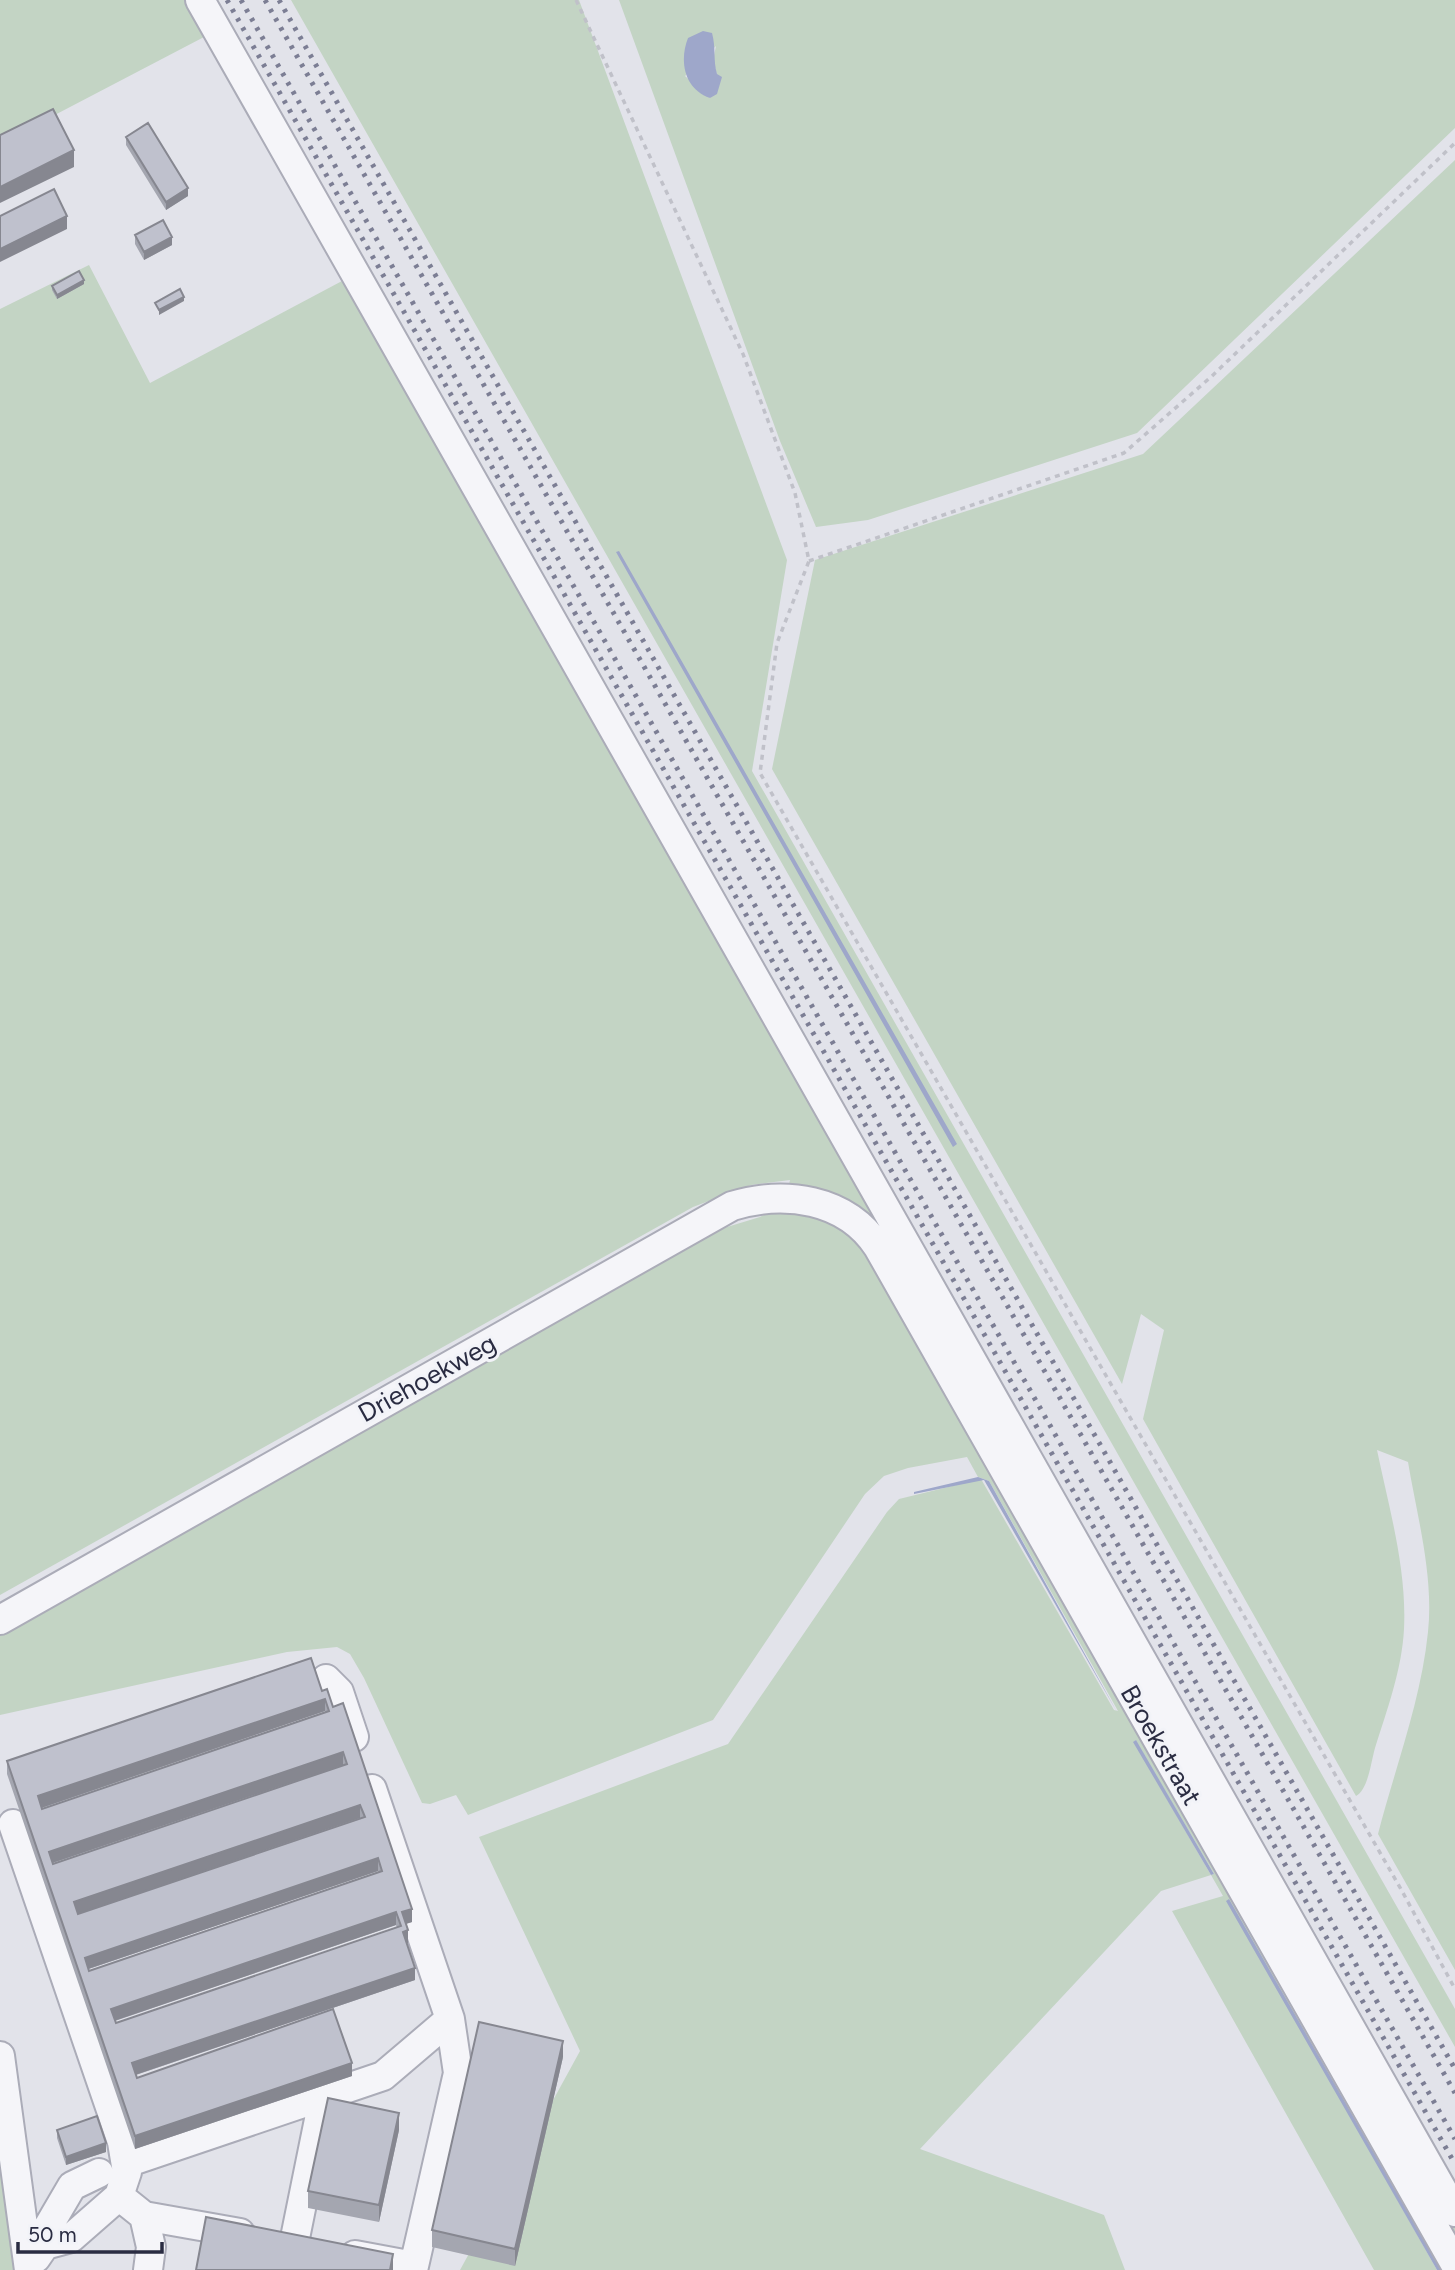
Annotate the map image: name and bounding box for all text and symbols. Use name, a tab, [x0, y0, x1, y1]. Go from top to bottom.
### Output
street label: Driehoekweg	[352, 1327, 502, 1429]
street label: Broekstraat	[1114, 1679, 1208, 1811]
scale bar	[18, 2210, 161, 2254]
text: 50 m	[28, 2222, 77, 2247]

